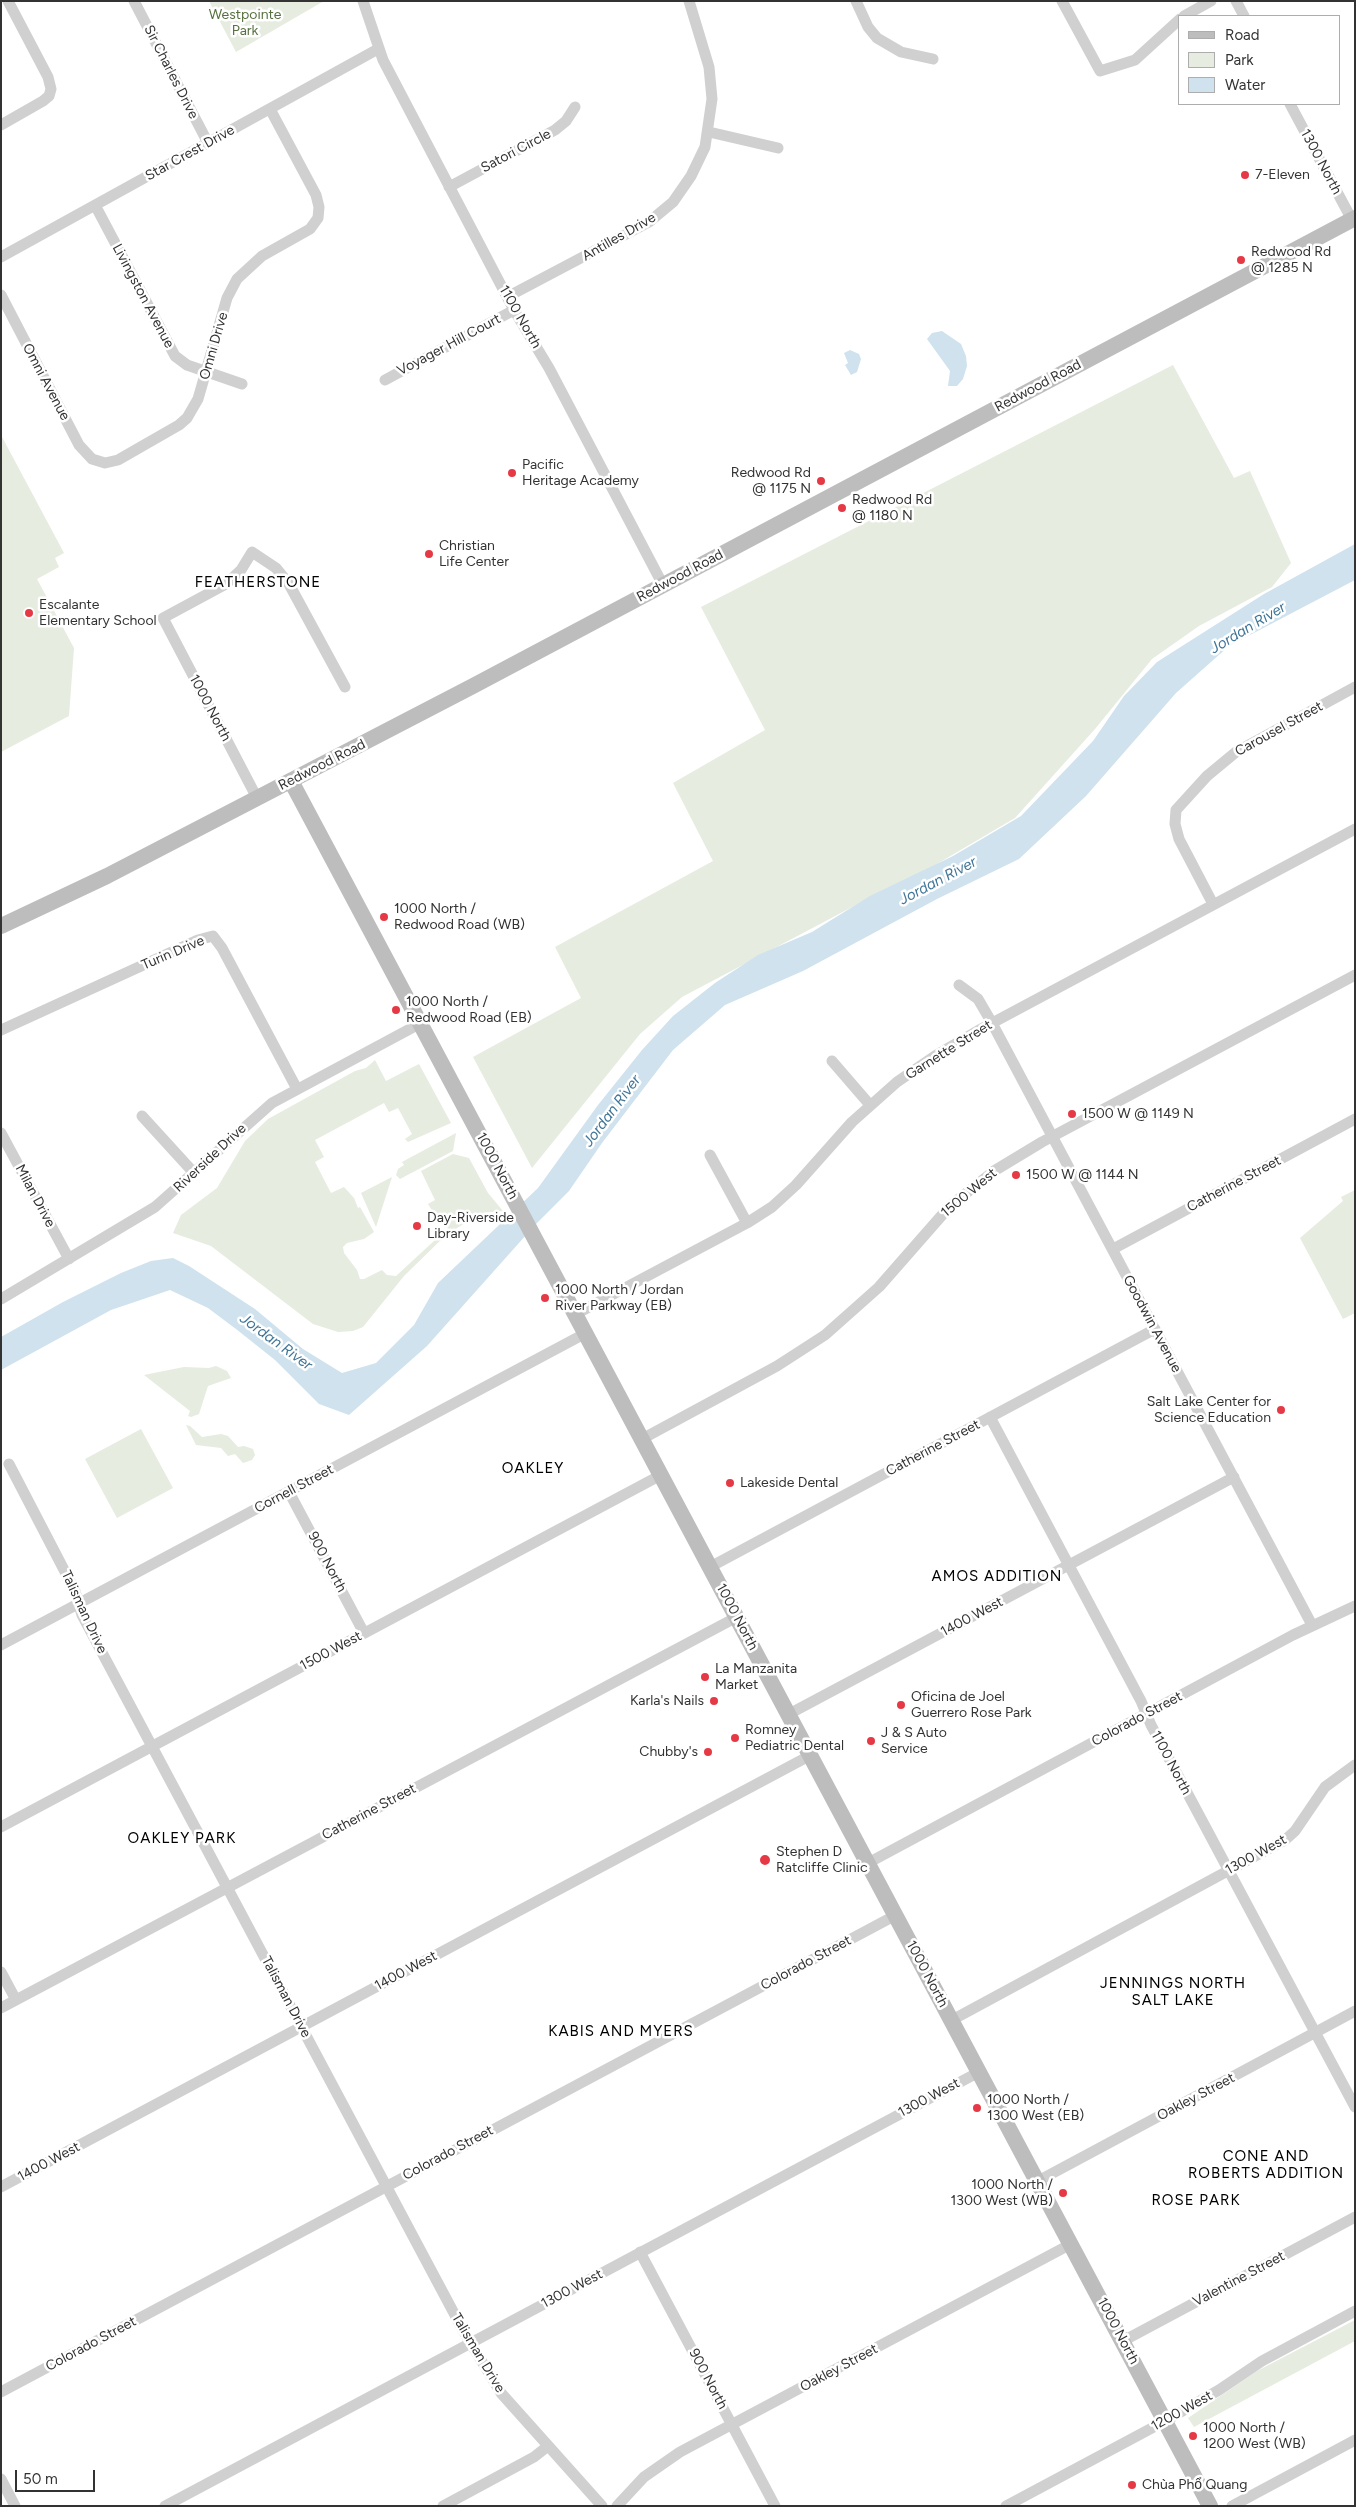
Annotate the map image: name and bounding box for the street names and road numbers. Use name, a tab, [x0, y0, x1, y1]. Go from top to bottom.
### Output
street label: Sir Charles Drive	[140, 22, 202, 122]
street label: Star Crest Drive	[143, 122, 237, 184]
street label: Satori Circle	[478, 126, 554, 176]
street label: 1300 North	[1297, 126, 1345, 198]
street label: Antilles Drive	[579, 209, 659, 265]
street label: Livingston Avenue	[108, 241, 178, 351]
street label: 1100 North	[495, 283, 545, 351]
street label: Omni Drive	[196, 310, 232, 382]
street label: Voyager Hill Court	[394, 311, 504, 379]
street label: Omni Avenue	[19, 341, 73, 423]
street label: Redwood Road	[992, 356, 1084, 416]
street label: Redwood Road	[634, 546, 726, 606]
street label: 1000 North	[185, 672, 235, 744]
street label: Carousel Street	[1232, 698, 1326, 760]
street label: Redwood Road	[276, 736, 368, 794]
street label: Turin Drive	[139, 932, 207, 974]
street label: Garnette Street	[903, 1017, 995, 1083]
street label: Riverside Drive	[170, 1120, 250, 1196]
street label: 1000 North	[472, 1130, 522, 1202]
street label: Catherine Street	[1184, 1152, 1284, 1216]
street label: Milan Drive	[11, 1162, 59, 1230]
street label: 1500 West	[938, 1165, 1000, 1221]
street label: Goodwin Avenue	[1119, 1272, 1185, 1376]
street label: Catherine Street	[883, 1416, 983, 1480]
street label: Cornell Street	[252, 1461, 336, 1517]
street label: 900 North	[304, 1529, 350, 1595]
street label: Talisman Drive	[57, 1568, 111, 1656]
street label: 1000 North	[712, 1581, 762, 1653]
street label: 1400 West	[938, 1594, 1006, 1640]
street label: 1500 West	[297, 1628, 365, 1674]
street label: Colorado Street	[1089, 1688, 1185, 1750]
street label: 1100 North	[1147, 1728, 1195, 1798]
street label: Catherine Street	[319, 1780, 419, 1844]
street label: 1300 West	[1223, 1831, 1289, 1879]
street label: Colorado Street	[758, 1932, 854, 1994]
street label: 1000 North	[902, 1938, 952, 2010]
street label: 1400 West	[372, 1948, 440, 1994]
street label: Talisman Drive	[258, 1954, 314, 2040]
street label: Oakley Street	[1154, 2070, 1238, 2124]
street label: 1300 West	[895, 2075, 963, 2121]
street label: Colorado Street	[400, 2122, 496, 2184]
street label: 1400 West	[15, 2139, 83, 2185]
street label: Valentine Street	[1190, 2248, 1288, 2310]
street label: 1300 West	[538, 2266, 606, 2312]
street label: 1000 North	[1093, 2295, 1143, 2367]
street label: Talisman Drive	[448, 2310, 508, 2396]
street label: Colorado Street	[43, 2313, 139, 2375]
street label: Oakley Street	[797, 2341, 881, 2395]
street label: 900 North	[685, 2346, 731, 2412]
street label: 1200 West	[1148, 2387, 1216, 2435]

